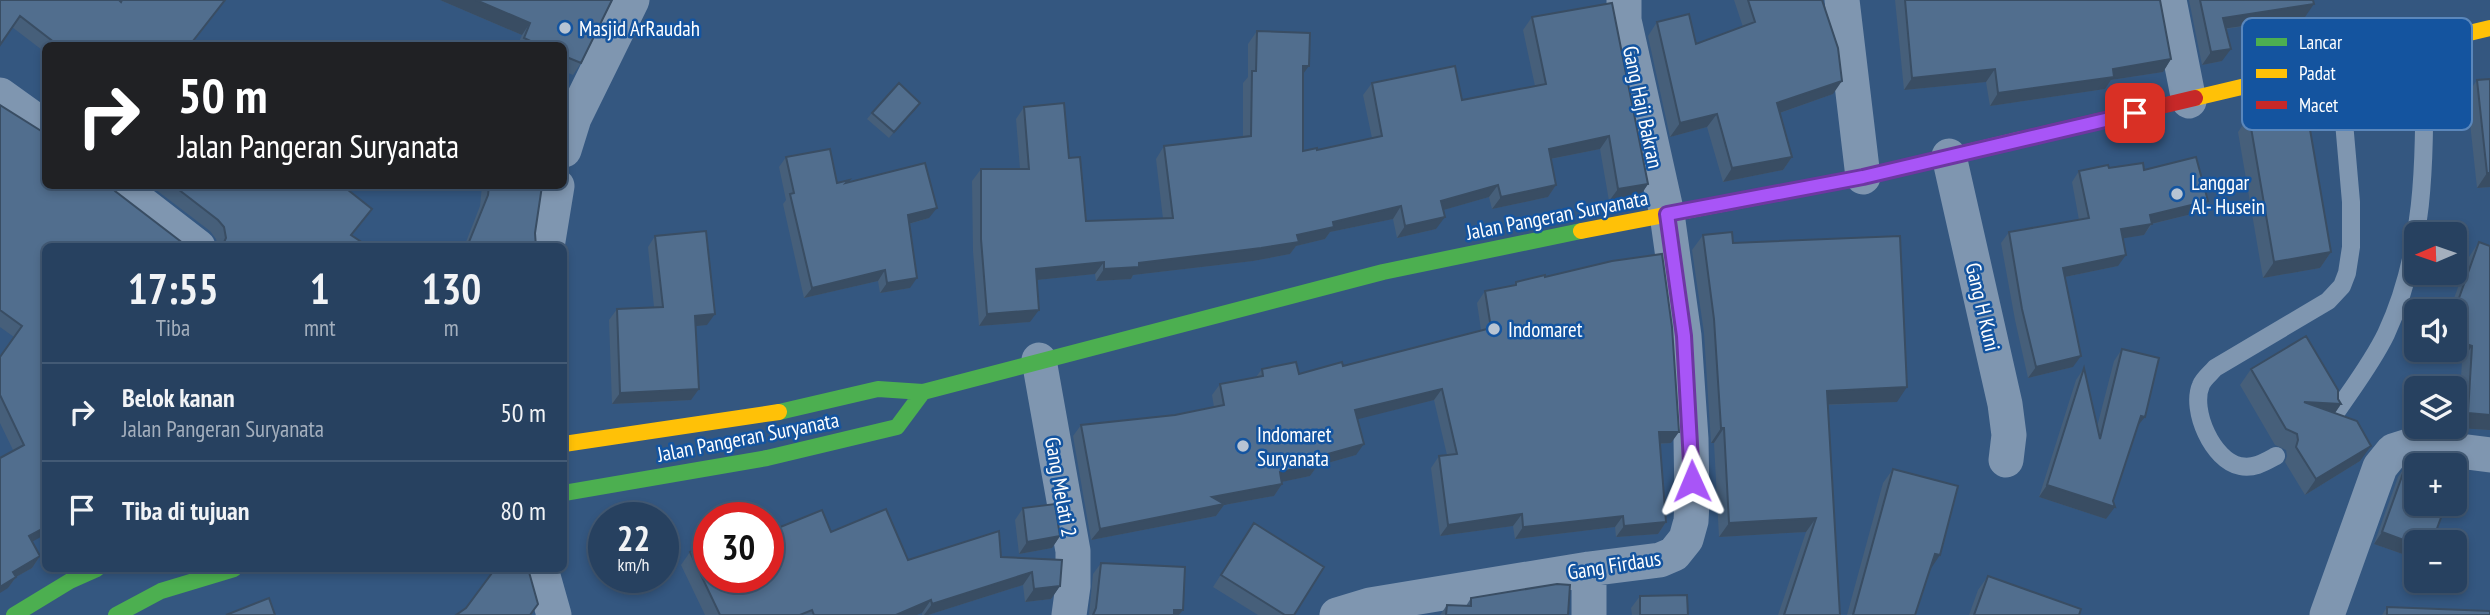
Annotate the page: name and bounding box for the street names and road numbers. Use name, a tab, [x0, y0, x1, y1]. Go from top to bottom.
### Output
street label: Gang Haji Bakran	[1617, 43, 1669, 171]
street label: Jalan Pangeran Suryanata	[1463, 184, 1650, 246]
street label: Gang H Kuni	[1960, 260, 2006, 354]
street label: Jalan Pangeran Suryanata	[654, 406, 841, 468]
street label: Gang Melati 2	[1039, 435, 1083, 539]
street label: Gang Firdaus	[1565, 544, 1663, 586]

